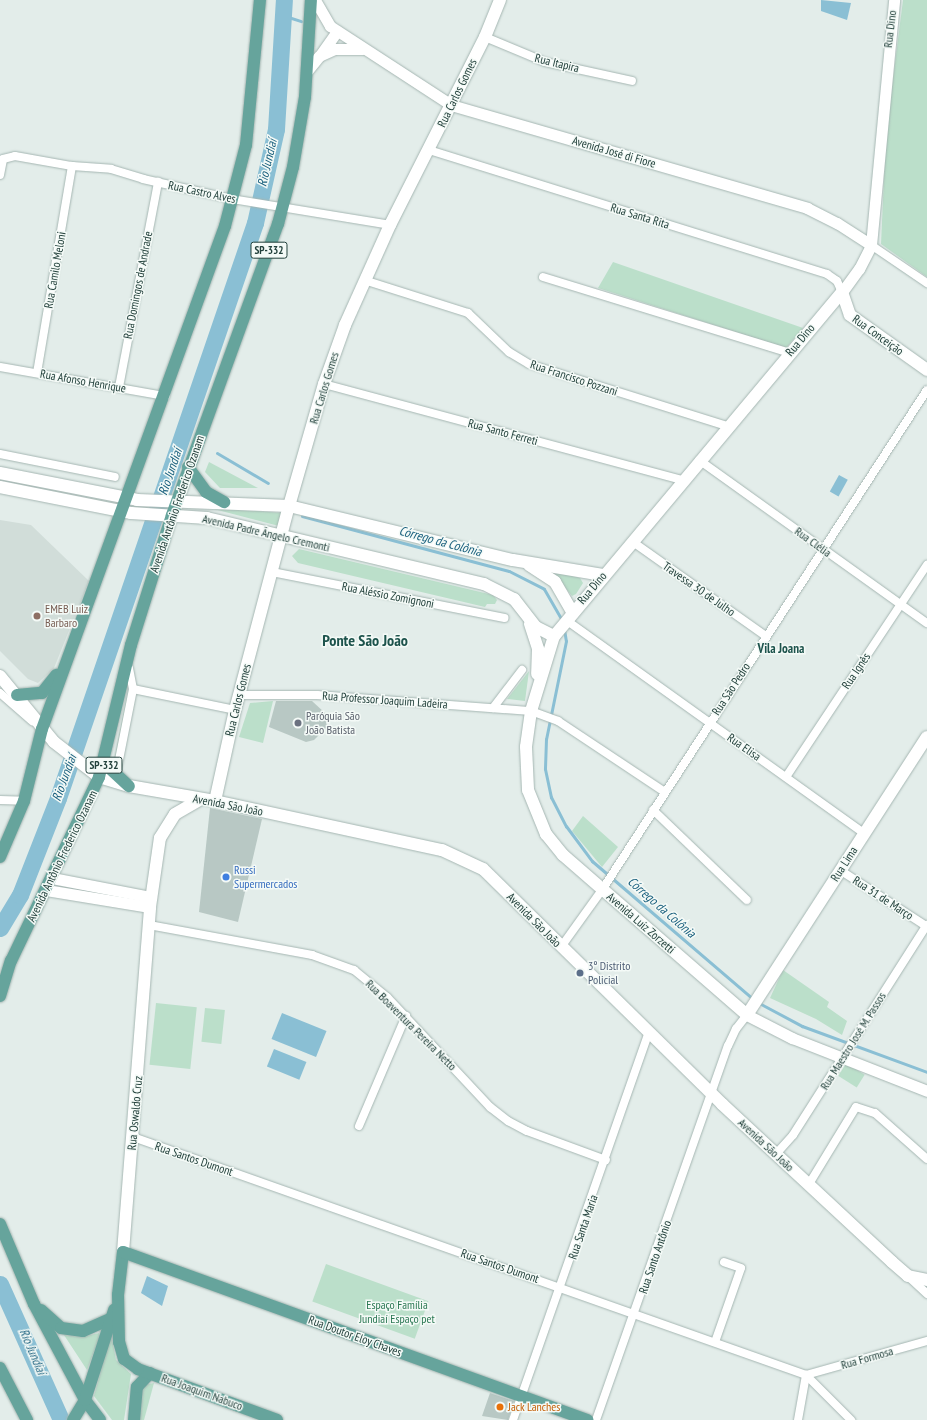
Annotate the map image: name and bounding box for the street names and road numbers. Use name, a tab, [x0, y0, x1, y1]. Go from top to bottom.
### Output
street label: Rua Dino	[881, 9, 899, 49]
street label: Rua Itapira	[533, 51, 581, 75]
street label: Rua Carlos Gomes	[434, 56, 480, 130]
street label: Avenida José di Fiore	[571, 133, 657, 171]
street label: Rua Castro Alves	[167, 178, 237, 206]
street label: Rua Santa Rita	[609, 200, 671, 232]
street label: Rua Camilo Meloni	[41, 230, 69, 310]
street label: Rua Domingos de Andrade	[120, 230, 156, 340]
road number: SP-332	[250, 241, 288, 259]
street label: Rua Conceição	[850, 312, 906, 358]
street label: Rua Dino	[782, 321, 818, 359]
street label: Rua Carlos Gomes	[306, 350, 342, 426]
street label: Rua Francisco Pozzani	[529, 357, 619, 399]
street label: Rua Afonso Henrique	[39, 366, 127, 396]
street label: Rua Santo Ferreti	[466, 416, 540, 448]
street label: Avenida Antônio Frederico Ozanam	[147, 433, 207, 575]
street label: Avenida Padre Ângelo Cremonti	[201, 511, 331, 555]
street label: Rua Clélia	[792, 524, 834, 560]
street label: Travessa 30 de Julho	[660, 559, 738, 619]
street label: Rua Dino	[574, 569, 610, 607]
street label: Rua Aléssio Zomignoni	[340, 579, 436, 611]
street label: Rua Ignês	[839, 650, 873, 692]
street label: Rua São Pedro	[709, 660, 753, 718]
street label: Rua Carlos Gomes	[222, 662, 254, 738]
street label: Rua Professor Joaquim Ladeira	[322, 688, 448, 712]
street label: Rua Elisa	[724, 730, 764, 764]
road number: SP-332	[85, 756, 123, 774]
street label: Avenida Antônio Frederico Ozanam	[24, 788, 100, 924]
street label: Avenida São João	[192, 791, 264, 819]
street label: Rua Lima	[827, 844, 861, 884]
street label: Rua 31 de Março	[850, 873, 916, 923]
street label: Avenida Luiz Zorzetti	[604, 889, 678, 957]
street label: Avenida São João	[504, 890, 564, 950]
street label: Rua Boaventura Pereira Netto	[363, 977, 459, 1073]
street label: Rua Maestro José M. Passos	[817, 989, 889, 1093]
street label: Rua Oswaldo Cruz	[125, 1075, 145, 1151]
street label: Avenida São João	[735, 1116, 797, 1174]
street label: Rua Santos Dumont	[153, 1139, 235, 1179]
street label: Rua Santa Maria	[565, 1193, 601, 1261]
street label: Rua Santo Antônio	[636, 1218, 674, 1296]
street label: Rua Santos Dumont	[459, 1246, 541, 1286]
street label: Rua Doutor Eloy Chaves	[306, 1312, 404, 1360]
street label: Rua Formosa	[839, 1344, 895, 1372]
street label: Rua Joaquim Nabuco	[159, 1371, 245, 1413]

